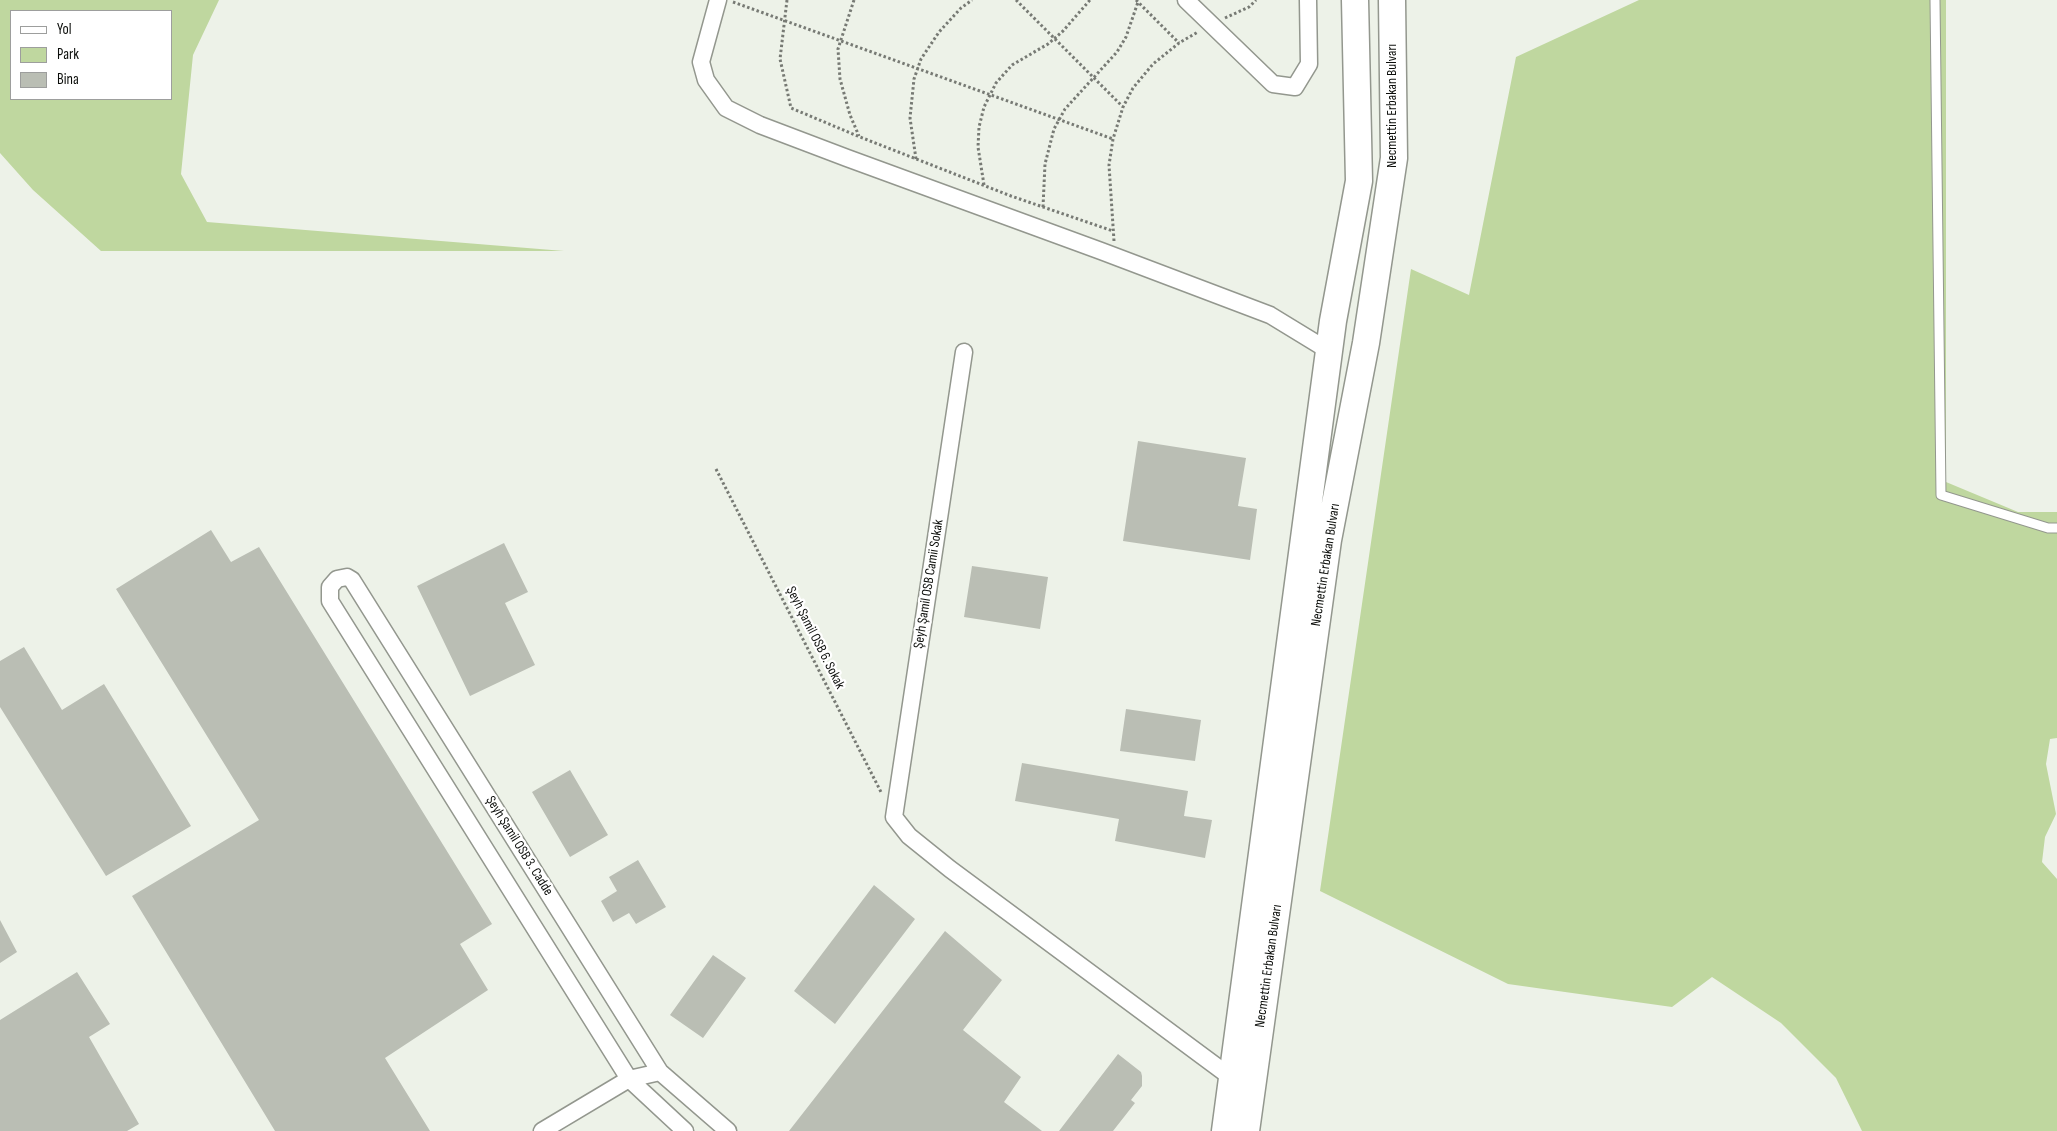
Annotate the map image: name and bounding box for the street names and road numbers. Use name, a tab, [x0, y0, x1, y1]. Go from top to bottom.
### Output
street label: Necmettin Erbakan Bulvarı	[1384, 44, 1400, 168]
street label: Necmettin Erbakan Bulvarı	[1308, 502, 1344, 628]
street label: Şeyh Şamil OSB Camii Sokak	[910, 518, 948, 650]
street label: Şeyh Şamil OSB 6. Sokak	[782, 584, 848, 692]
street label: Şeyh Şamil OSB 3. Cadde	[482, 793, 556, 899]
street label: Necmettin Erbakan Bulvarı	[1252, 903, 1286, 1029]

